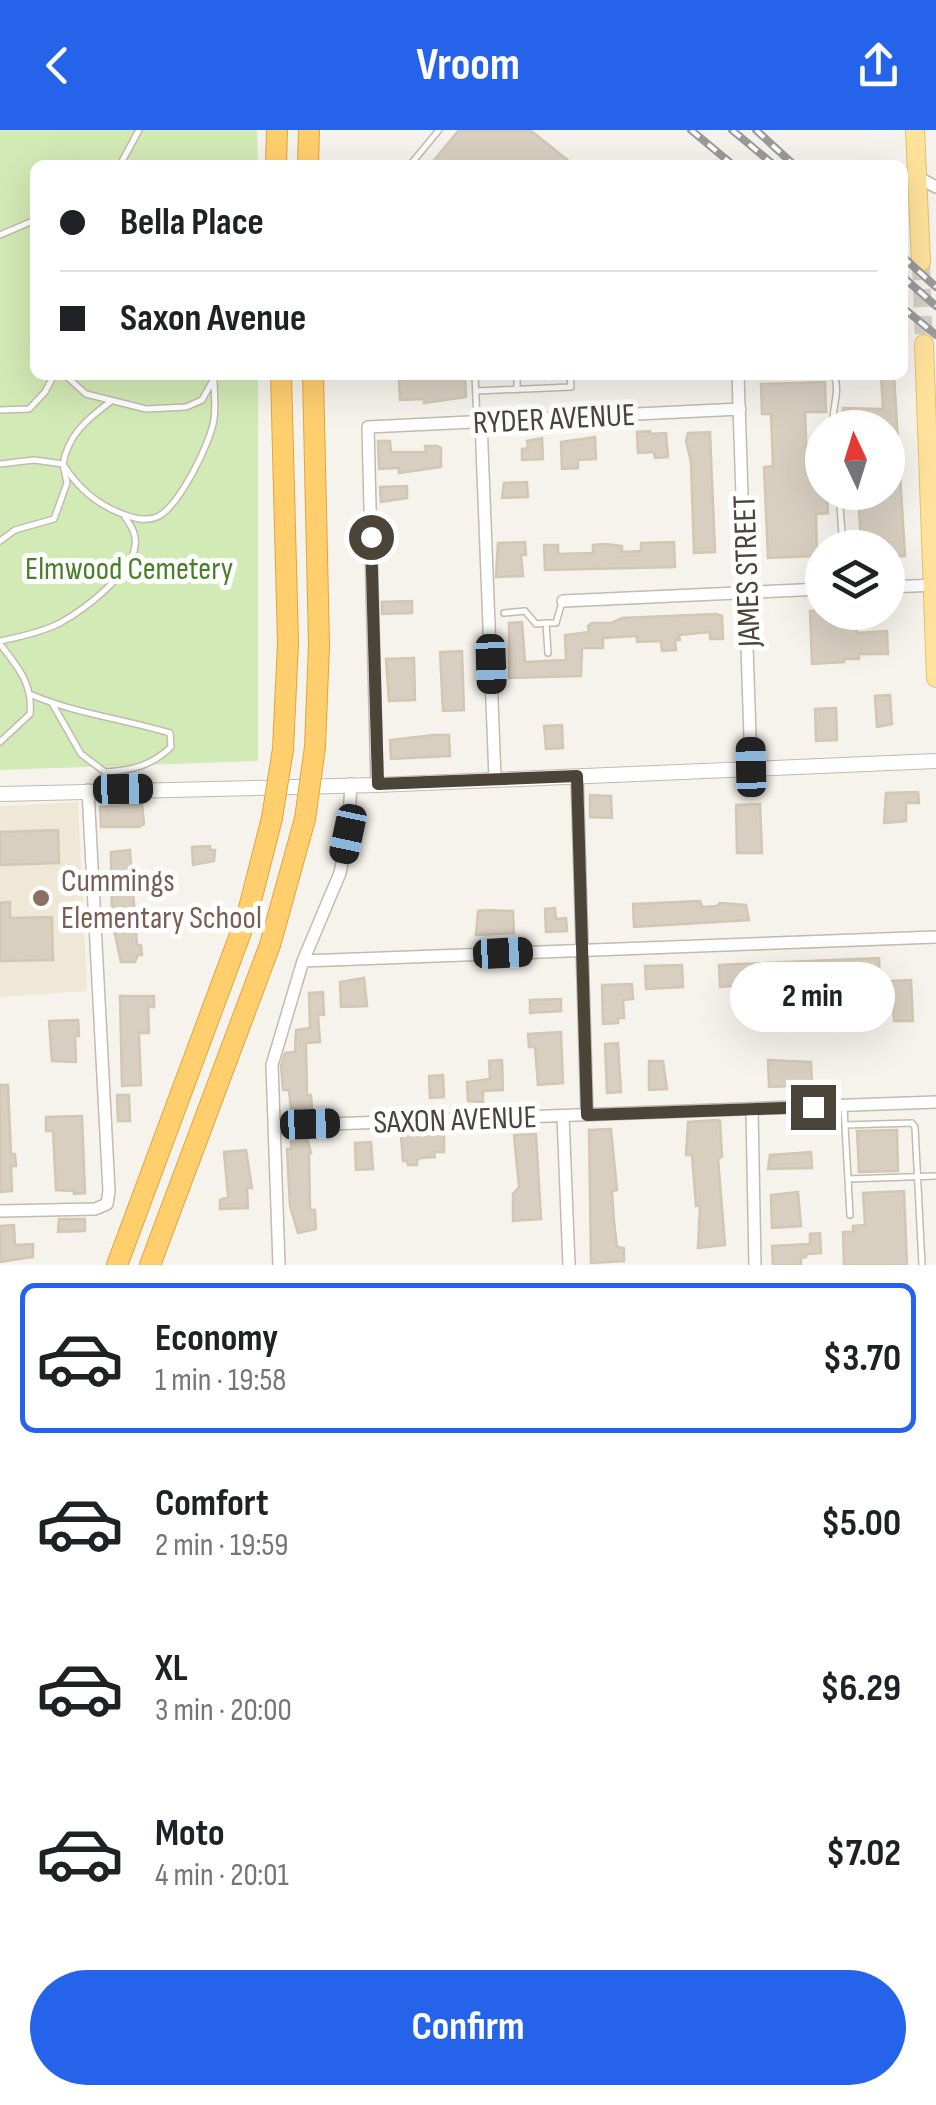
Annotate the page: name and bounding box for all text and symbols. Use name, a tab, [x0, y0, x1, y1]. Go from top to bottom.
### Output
icon: back	[30, 38, 85, 93]
text: Vroom	[416, 38, 520, 93]
icon: share	[851, 38, 906, 93]
text: Bella Place	[120, 200, 264, 245]
text: Saxon Avenue	[120, 296, 306, 341]
street label: RYDER AVENUE	[472, 396, 636, 443]
north arrow	[805, 410, 905, 510]
map controls	[805, 410, 905, 630]
street label: JAMES STREET	[725, 494, 770, 649]
route start	[349, 515, 394, 560]
button: layers	[805, 530, 905, 630]
park label: Elmwood Cemetery	[25, 550, 233, 589]
car	[475, 633, 507, 695]
car	[735, 737, 767, 797]
car	[93, 773, 153, 805]
car	[327, 802, 369, 866]
place label: Cummings Elementary School	[61, 862, 262, 938]
marker: Cummings Elementary School	[30, 887, 52, 909]
car	[472, 936, 534, 970]
callout: 2 min	[730, 962, 896, 1032]
text: 2 min	[782, 977, 843, 1016]
route end	[791, 1085, 836, 1130]
street label: SAXON AVENUE	[373, 1098, 537, 1143]
car	[279, 1108, 341, 1140]
icon: car	[35, 1313, 125, 1403]
text: Economy	[155, 1316, 278, 1361]
text: $3.70	[823, 1336, 901, 1381]
text: 1 min · 19:58	[155, 1361, 286, 1400]
icon: car	[35, 1478, 125, 1568]
text: Comfort	[155, 1481, 269, 1526]
text: $5.00	[821, 1501, 901, 1546]
text: 2 min · 19:59	[155, 1526, 288, 1565]
icon: car	[35, 1643, 125, 1733]
text: XL	[155, 1646, 188, 1691]
text: $6.29	[820, 1666, 901, 1711]
text: 3 min · 20:00	[155, 1691, 292, 1730]
icon: car	[35, 1808, 125, 1898]
text: Moto	[155, 1811, 225, 1856]
text: $7.02	[826, 1831, 901, 1876]
text: 4 min · 20:01	[155, 1856, 289, 1895]
button: Confirm	[30, 1970, 906, 2085]

